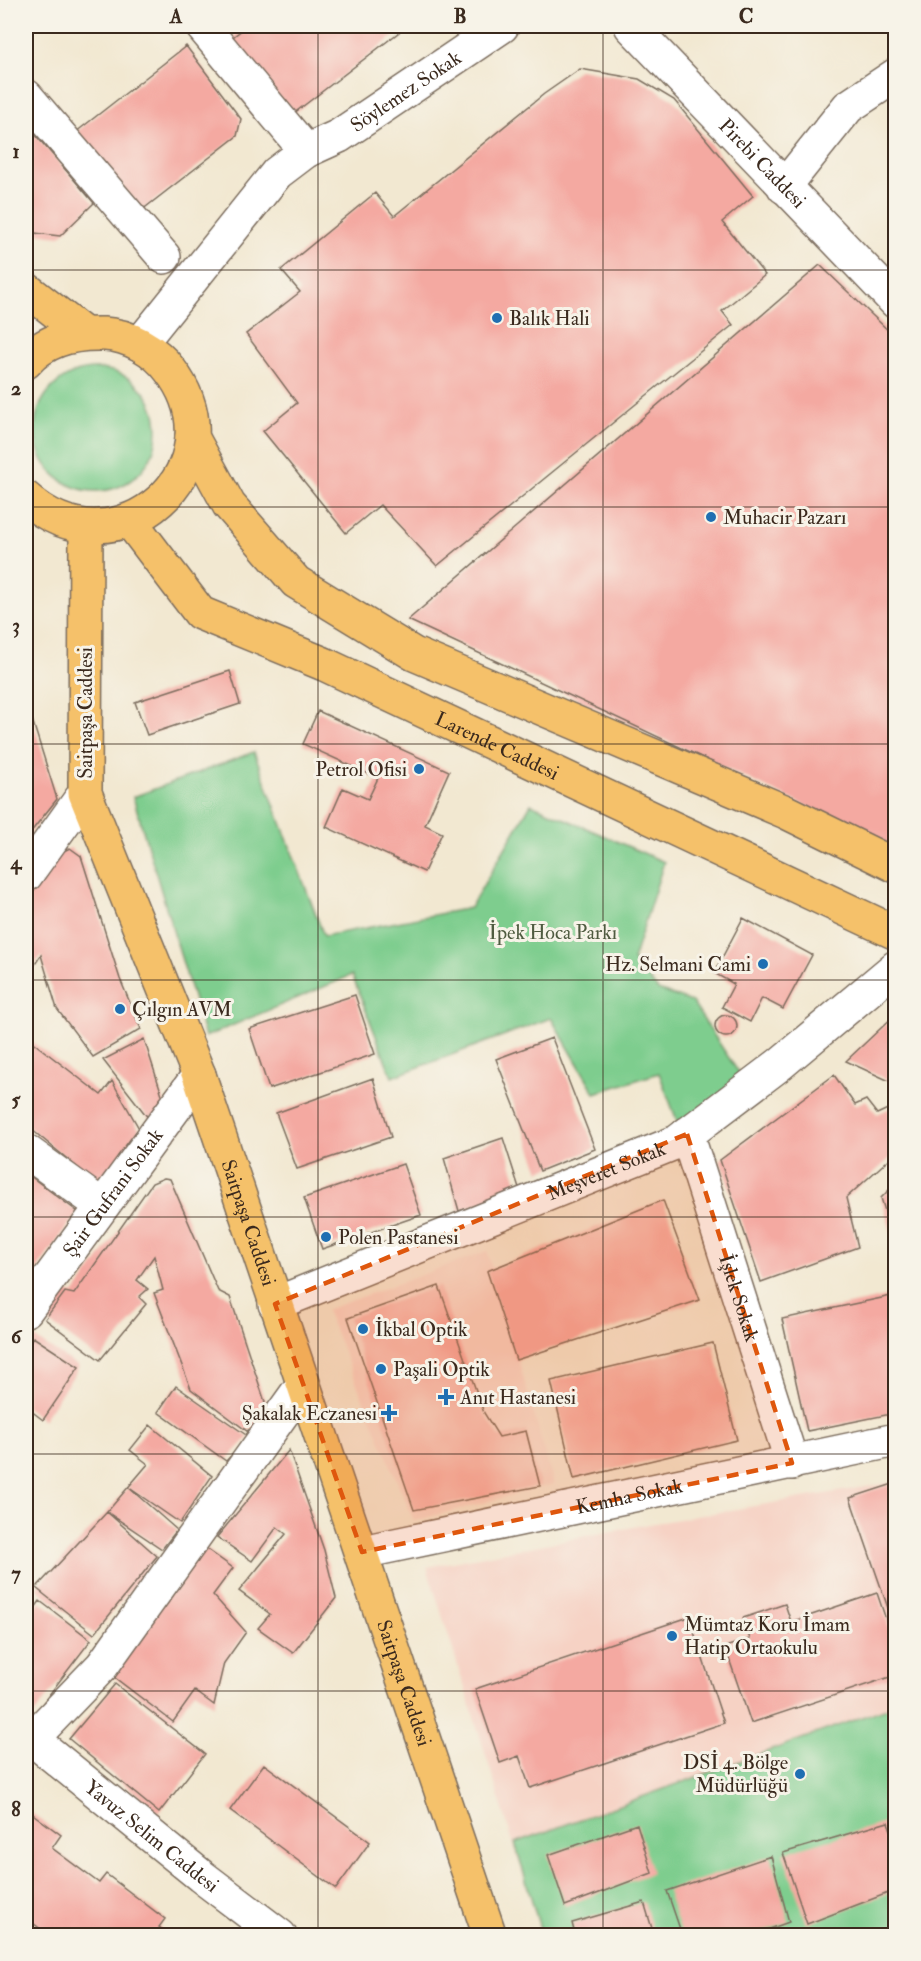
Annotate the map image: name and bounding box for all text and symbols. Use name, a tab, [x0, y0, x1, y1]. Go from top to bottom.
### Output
text: A	[169, 4, 183, 29]
text: B	[453, 4, 467, 29]
text: C	[739, 4, 753, 29]
street label: Söylemez Sokak	[345, 45, 466, 137]
street label: Pirebi Caddesi	[714, 113, 811, 213]
text: 1	[12, 139, 20, 164]
place label: Balık Hali	[509, 306, 590, 331]
marker: Balık Hali	[490, 311, 504, 325]
text: 2	[11, 376, 21, 401]
place label: Muhacir Pazarı	[723, 505, 846, 530]
marker: Muhacir Pazarı	[704, 510, 718, 524]
text: 3	[12, 613, 20, 638]
street label: Saitpaşa Caddesi	[73, 647, 99, 779]
street label: Larende Caddesi	[431, 706, 563, 785]
place label: Petrol Ofisi	[315, 757, 407, 782]
marker: Petrol Ofisi	[412, 762, 426, 776]
text: 4	[10, 850, 23, 875]
park label: İpek Hoca Parkı	[489, 920, 617, 946]
place label: Hz. Selmani Cami	[605, 952, 751, 977]
marker: Hz. Selmani Cami	[756, 957, 770, 971]
place label: Çılgın AVM	[132, 997, 232, 1022]
marker: Çılgın AVM	[113, 1002, 127, 1016]
text: 5	[12, 1087, 22, 1112]
street label: Şair Gufrani Sokak	[57, 1123, 168, 1262]
street label: Meşveret Sokak	[543, 1135, 669, 1206]
street label: Saitpaşa Caddesi	[216, 1156, 282, 1289]
place label: Polen Pastanesi	[338, 1225, 458, 1250]
marker: Polen Pastanesi	[319, 1230, 333, 1244]
street label: İşlek Sokak	[714, 1251, 765, 1345]
place label: İkbal Optik	[375, 1317, 468, 1343]
marker: İkbal Optik	[356, 1322, 370, 1336]
text: 6	[11, 1324, 23, 1349]
place label: Paşali Optik	[393, 1357, 490, 1383]
marker: Paşali Optik	[374, 1362, 388, 1376]
place label: Anıt Hastanesi	[459, 1385, 576, 1410]
marker: Anıt Hastanesi	[437, 1388, 455, 1406]
place label: Şakalak Eczanesi	[242, 1401, 377, 1426]
marker: Şakalak Eczanesi	[382, 1406, 396, 1420]
street label: Kemha Sokak	[574, 1473, 685, 1519]
text: 7	[11, 1561, 21, 1586]
place label: Mümtaz Koru İmam Hatip Ortaokulu	[684, 1612, 850, 1661]
street label: Saitpaşa Caddesi	[372, 1617, 437, 1749]
marker: Mümtaz Koru İmam Hatip Ortaokulu	[665, 1629, 679, 1643]
place label: DSİ 4. Bölge Müdürlüğü	[683, 1750, 788, 1798]
marker: DSİ 4. Bölge Müdürlüğü	[793, 1767, 807, 1781]
street label: Yavuz Selim Caddesi	[80, 1774, 224, 1898]
text: 8	[11, 1797, 21, 1822]

